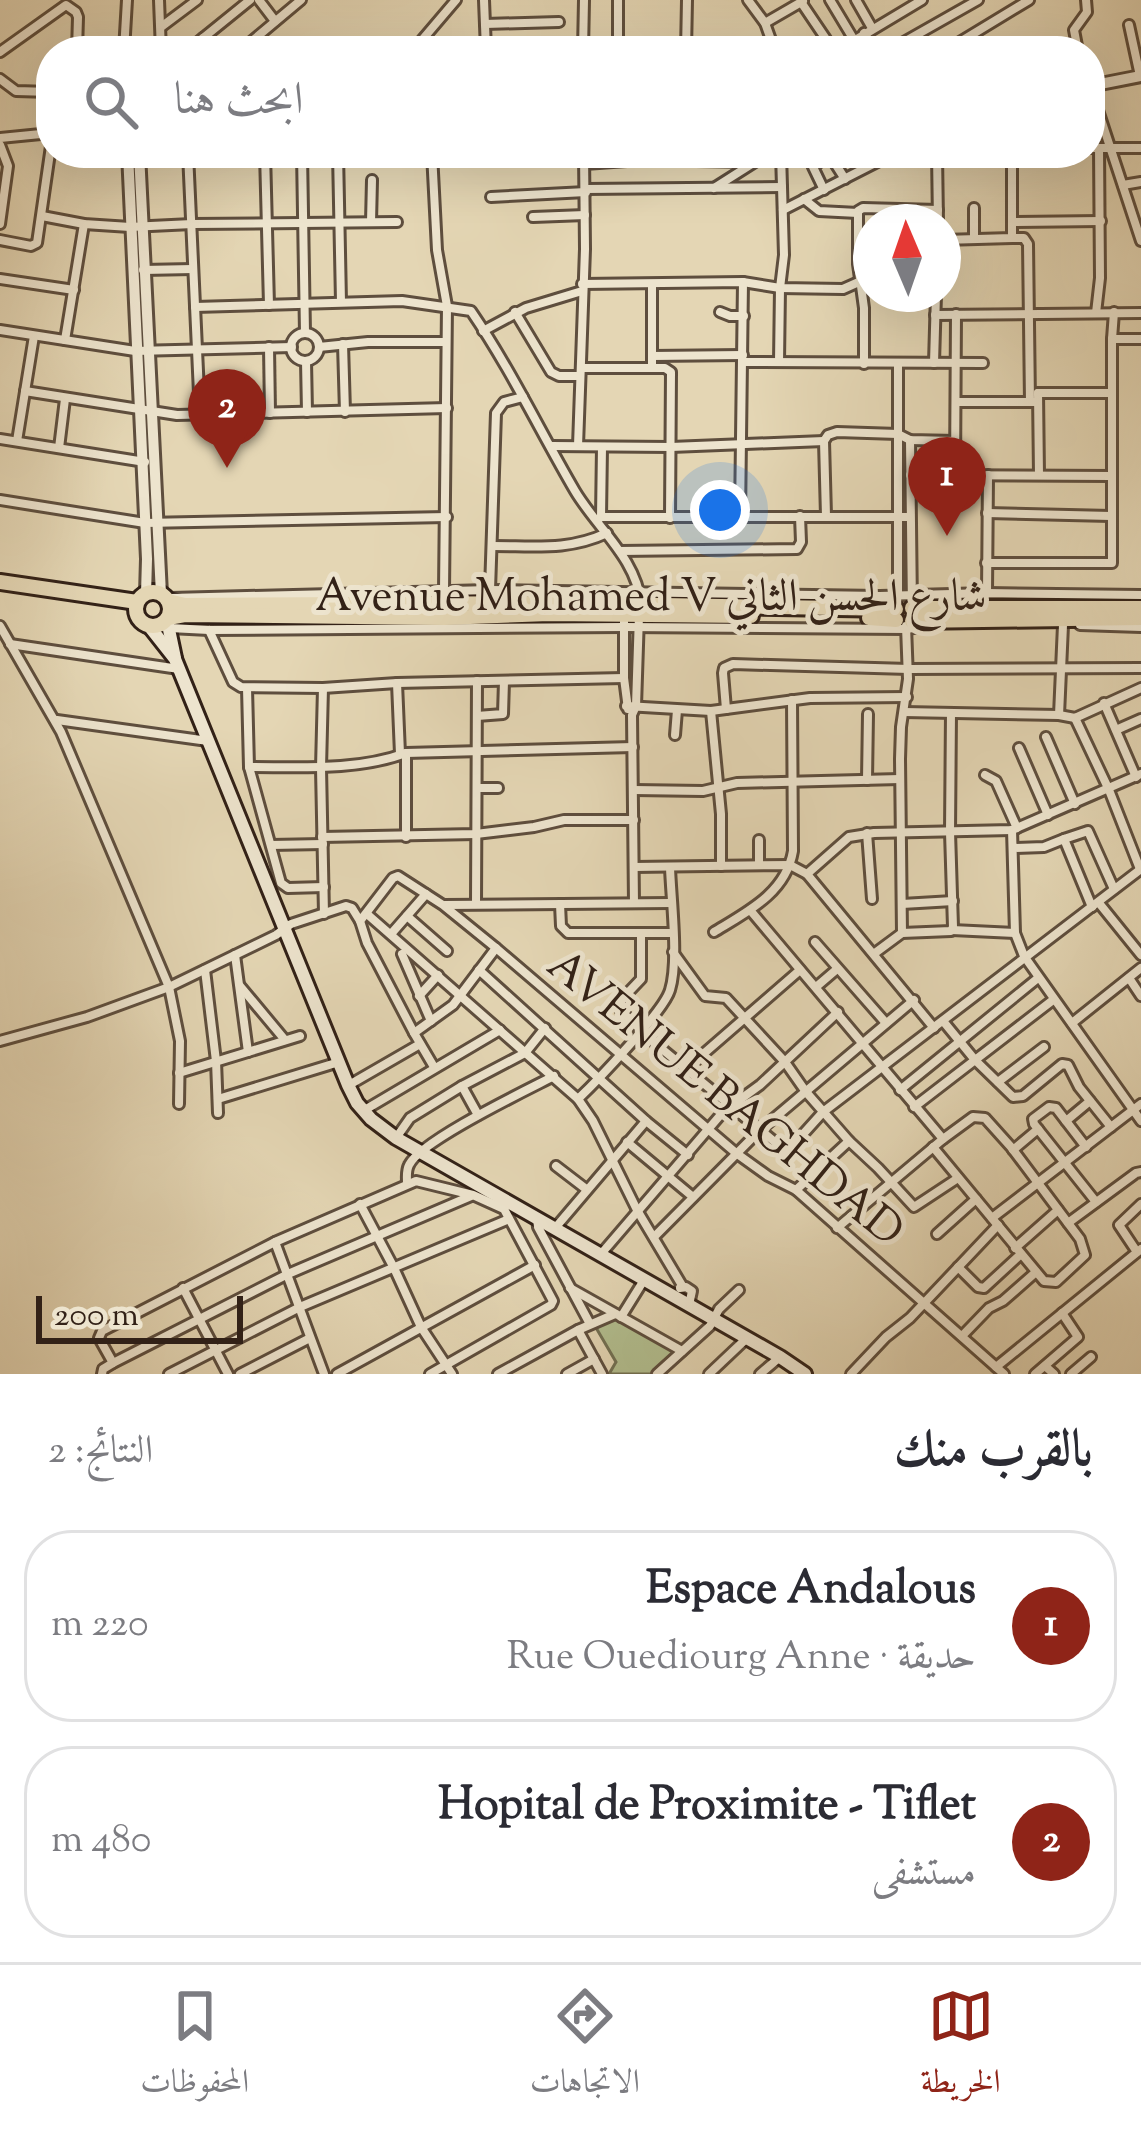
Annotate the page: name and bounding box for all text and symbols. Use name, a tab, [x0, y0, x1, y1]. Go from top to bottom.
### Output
search box	[36, 36, 1105, 168]
icon: search	[78, 69, 144, 135]
text: ابحث هنا	[174, 70, 304, 135]
north arrow	[853, 204, 961, 312]
pin: 2	[188, 369, 266, 468]
pin: 1	[908, 437, 986, 536]
your location	[690, 480, 750, 540]
street label: Avenue Mohamed V شارع الحسن الثاني	[315, 567, 987, 632]
street label: AVENUE BAGHDAD	[531, 936, 916, 1265]
scale bar	[36, 1290, 243, 1343]
text: 200 m	[54, 1293, 139, 1341]
text: بالقرب منك	[894, 1416, 1093, 1489]
text: النتائج: 2	[48, 1425, 153, 1481]
text: Espace Andalous	[646, 1559, 976, 1624]
text: 220 m	[51, 1598, 149, 1654]
text: 1	[1044, 1598, 1058, 1654]
text: حديقة · Rue Ouediourg Anne	[507, 1631, 976, 1687]
text: Hopital de Proximite - Tiflet	[438, 1775, 976, 1840]
text: 480 m	[51, 1814, 151, 1870]
text: 2	[1042, 1814, 1060, 1870]
text: مستشفى	[872, 1847, 976, 1903]
tab: المحفوظات	[140, 1983, 249, 2113]
tab: الاتجاهات	[530, 1983, 640, 2113]
tab: الخريطة	[920, 1983, 1001, 2113]

